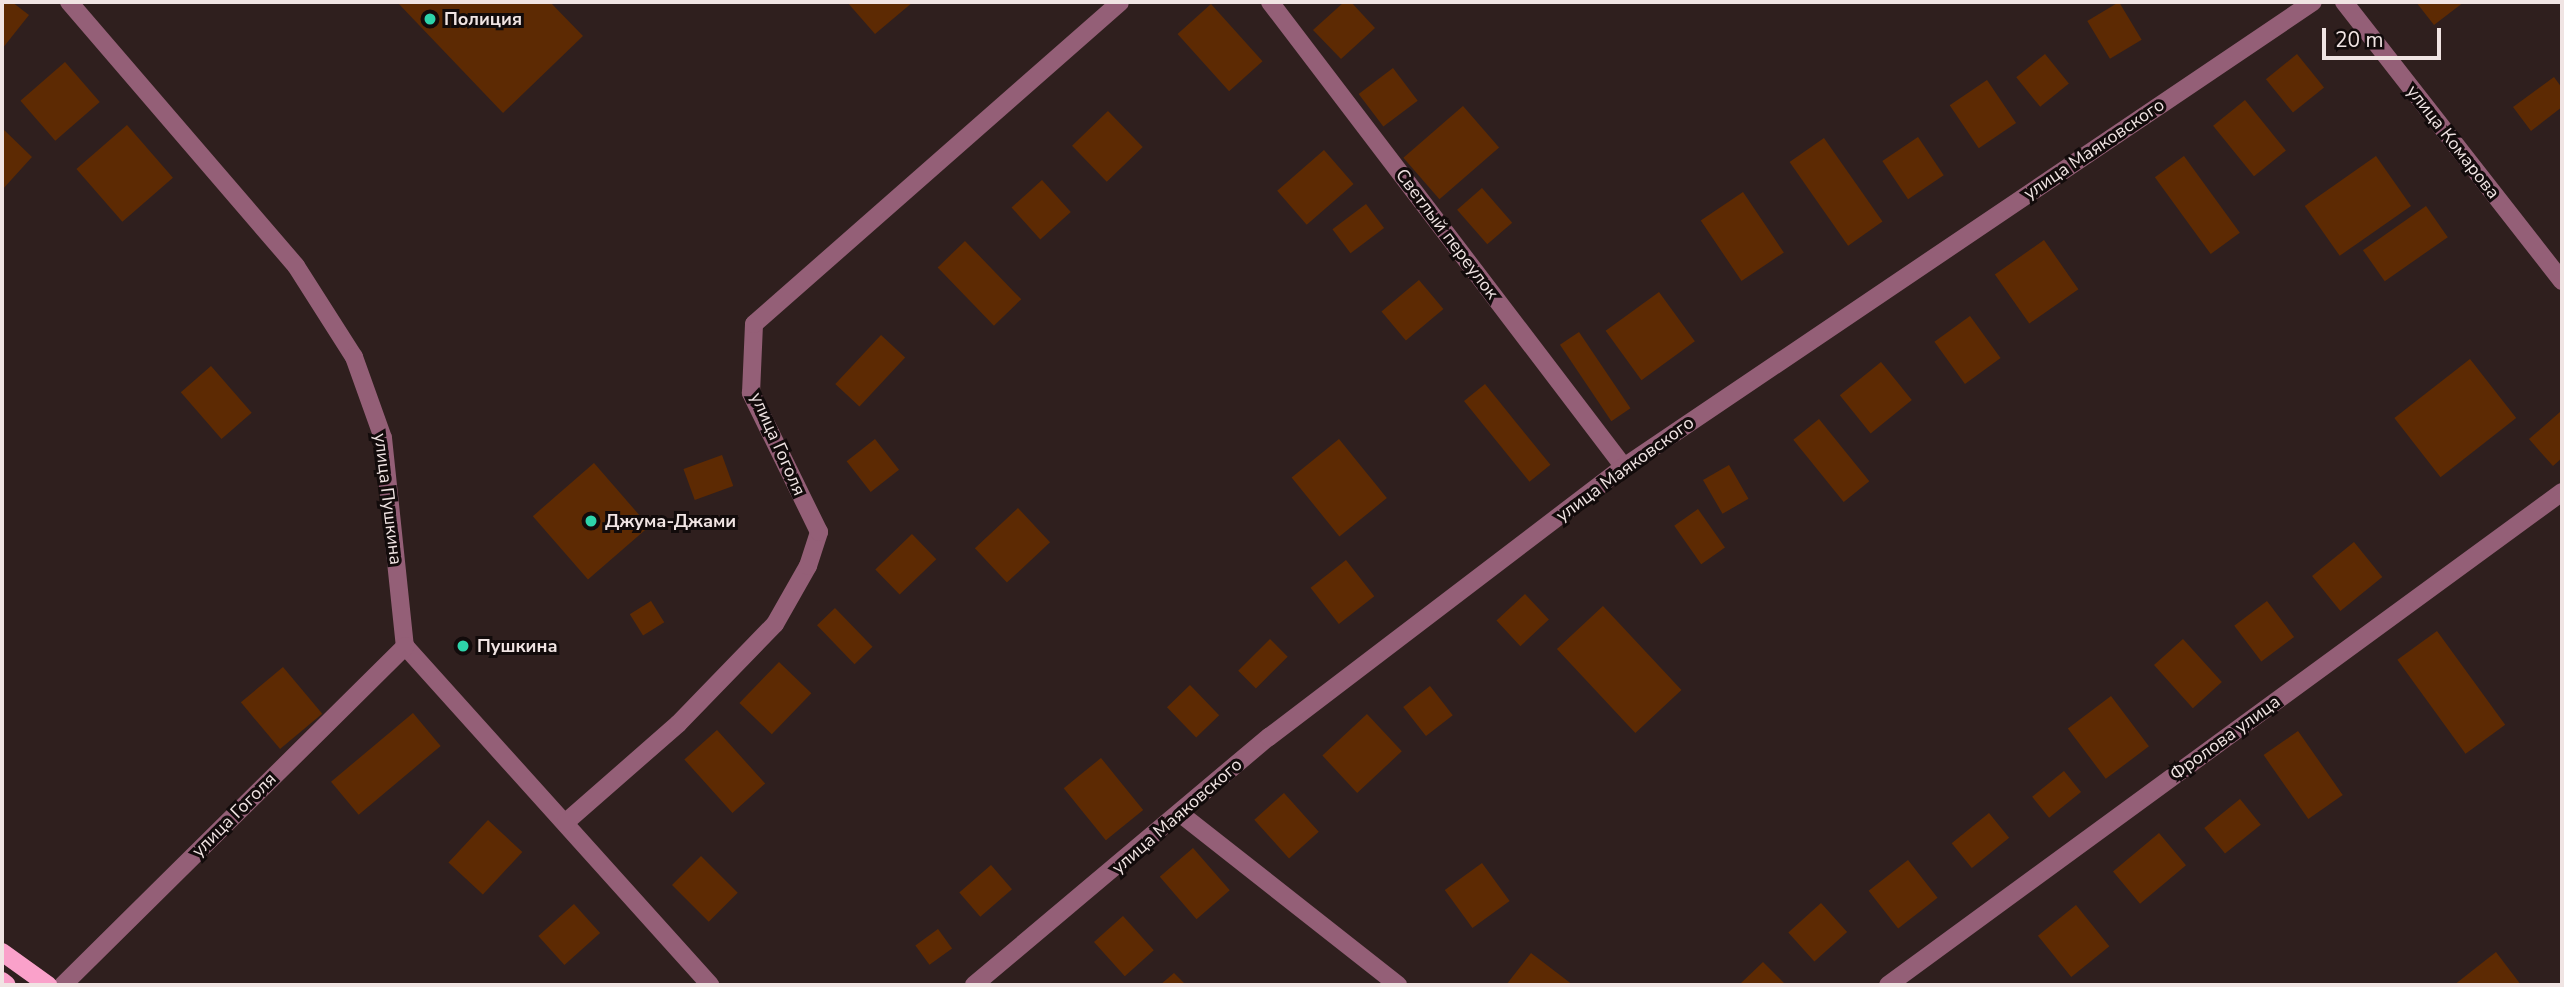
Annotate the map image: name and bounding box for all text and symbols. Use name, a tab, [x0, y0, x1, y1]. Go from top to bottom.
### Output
place label: Полиция	[444, 8, 522, 30]
marker: Полиция	[422, 11, 438, 27]
scale bar	[2326, 14, 2445, 58]
text: 20 m	[2335, 26, 2384, 54]
street label: улица Комарова	[2402, 81, 2504, 203]
street label: улица Маяковского	[2019, 94, 2169, 204]
street label: Светлый переулок	[1391, 165, 1503, 303]
street label: улица Гоголя	[746, 389, 810, 499]
street label: улица Маяковского	[1552, 412, 1698, 526]
street label: улица Пушкина	[369, 432, 407, 566]
place label: Джума-Джами	[605, 510, 736, 532]
marker: Джума-Джами	[583, 513, 599, 529]
place label: Пушкина	[477, 635, 557, 657]
marker: Пушкина	[455, 638, 471, 654]
street label: Фролова улица	[2166, 691, 2284, 785]
street label: улица Маяковского	[1108, 754, 1246, 878]
street label: улица Гоголя	[187, 768, 281, 862]

